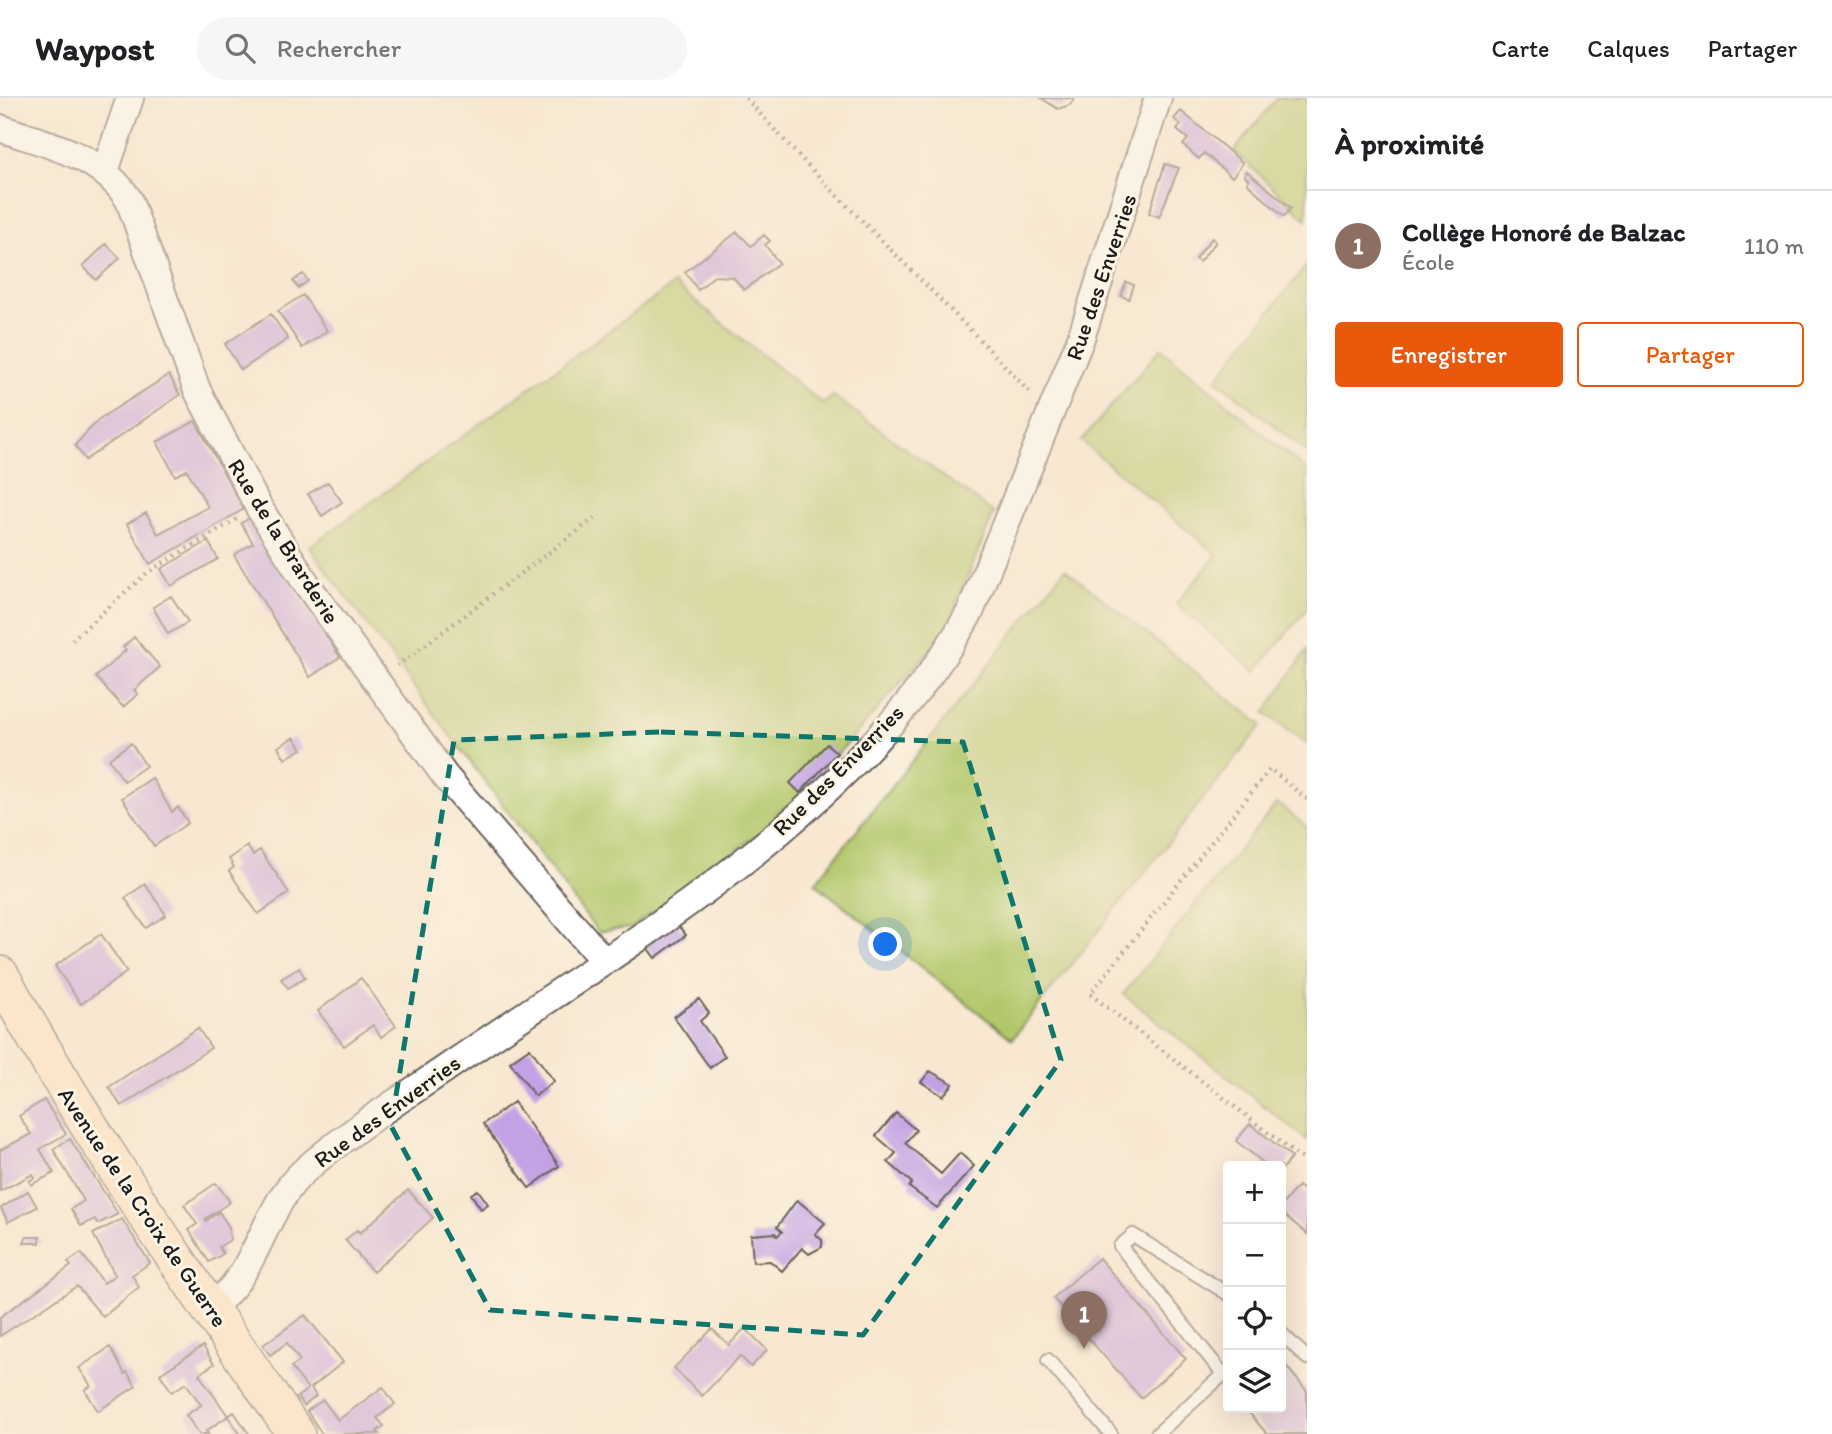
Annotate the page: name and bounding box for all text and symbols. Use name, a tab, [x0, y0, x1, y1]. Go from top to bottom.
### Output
search box	[197, 17, 687, 80]
text: Waypost	[35, 29, 155, 68]
icon: search	[221, 29, 259, 67]
text: Rechercher	[277, 32, 401, 64]
text: Carte	[1492, 34, 1549, 63]
text: Calques	[1587, 34, 1670, 63]
text: Partager	[1708, 34, 1797, 63]
text: À proximité	[1335, 125, 1484, 162]
street label: Rue des Enverries	[1059, 190, 1143, 364]
text: Collège Honoré de Balzac	[1402, 216, 1685, 248]
text: 1	[1353, 232, 1363, 260]
text: 110 m	[1744, 232, 1804, 260]
text: École	[1402, 248, 1455, 276]
button: Enregistrer	[1335, 322, 1563, 387]
button: Partager	[1577, 322, 1804, 387]
street label: Rue de la Brarderie	[222, 453, 346, 629]
street label: Rue des Enverries	[766, 698, 910, 842]
your location	[868, 927, 902, 961]
street label: Rue des Enverries	[308, 1048, 466, 1174]
street label: Avenue de la Croix de Guerre	[52, 1082, 234, 1332]
map controls	[1223, 1161, 1286, 1413]
button: +	[1223, 1161, 1286, 1224]
button: −	[1223, 1224, 1286, 1287]
button: locate	[1223, 1287, 1286, 1350]
pin: 1	[1061, 1291, 1107, 1349]
button: layers	[1223, 1350, 1286, 1413]

